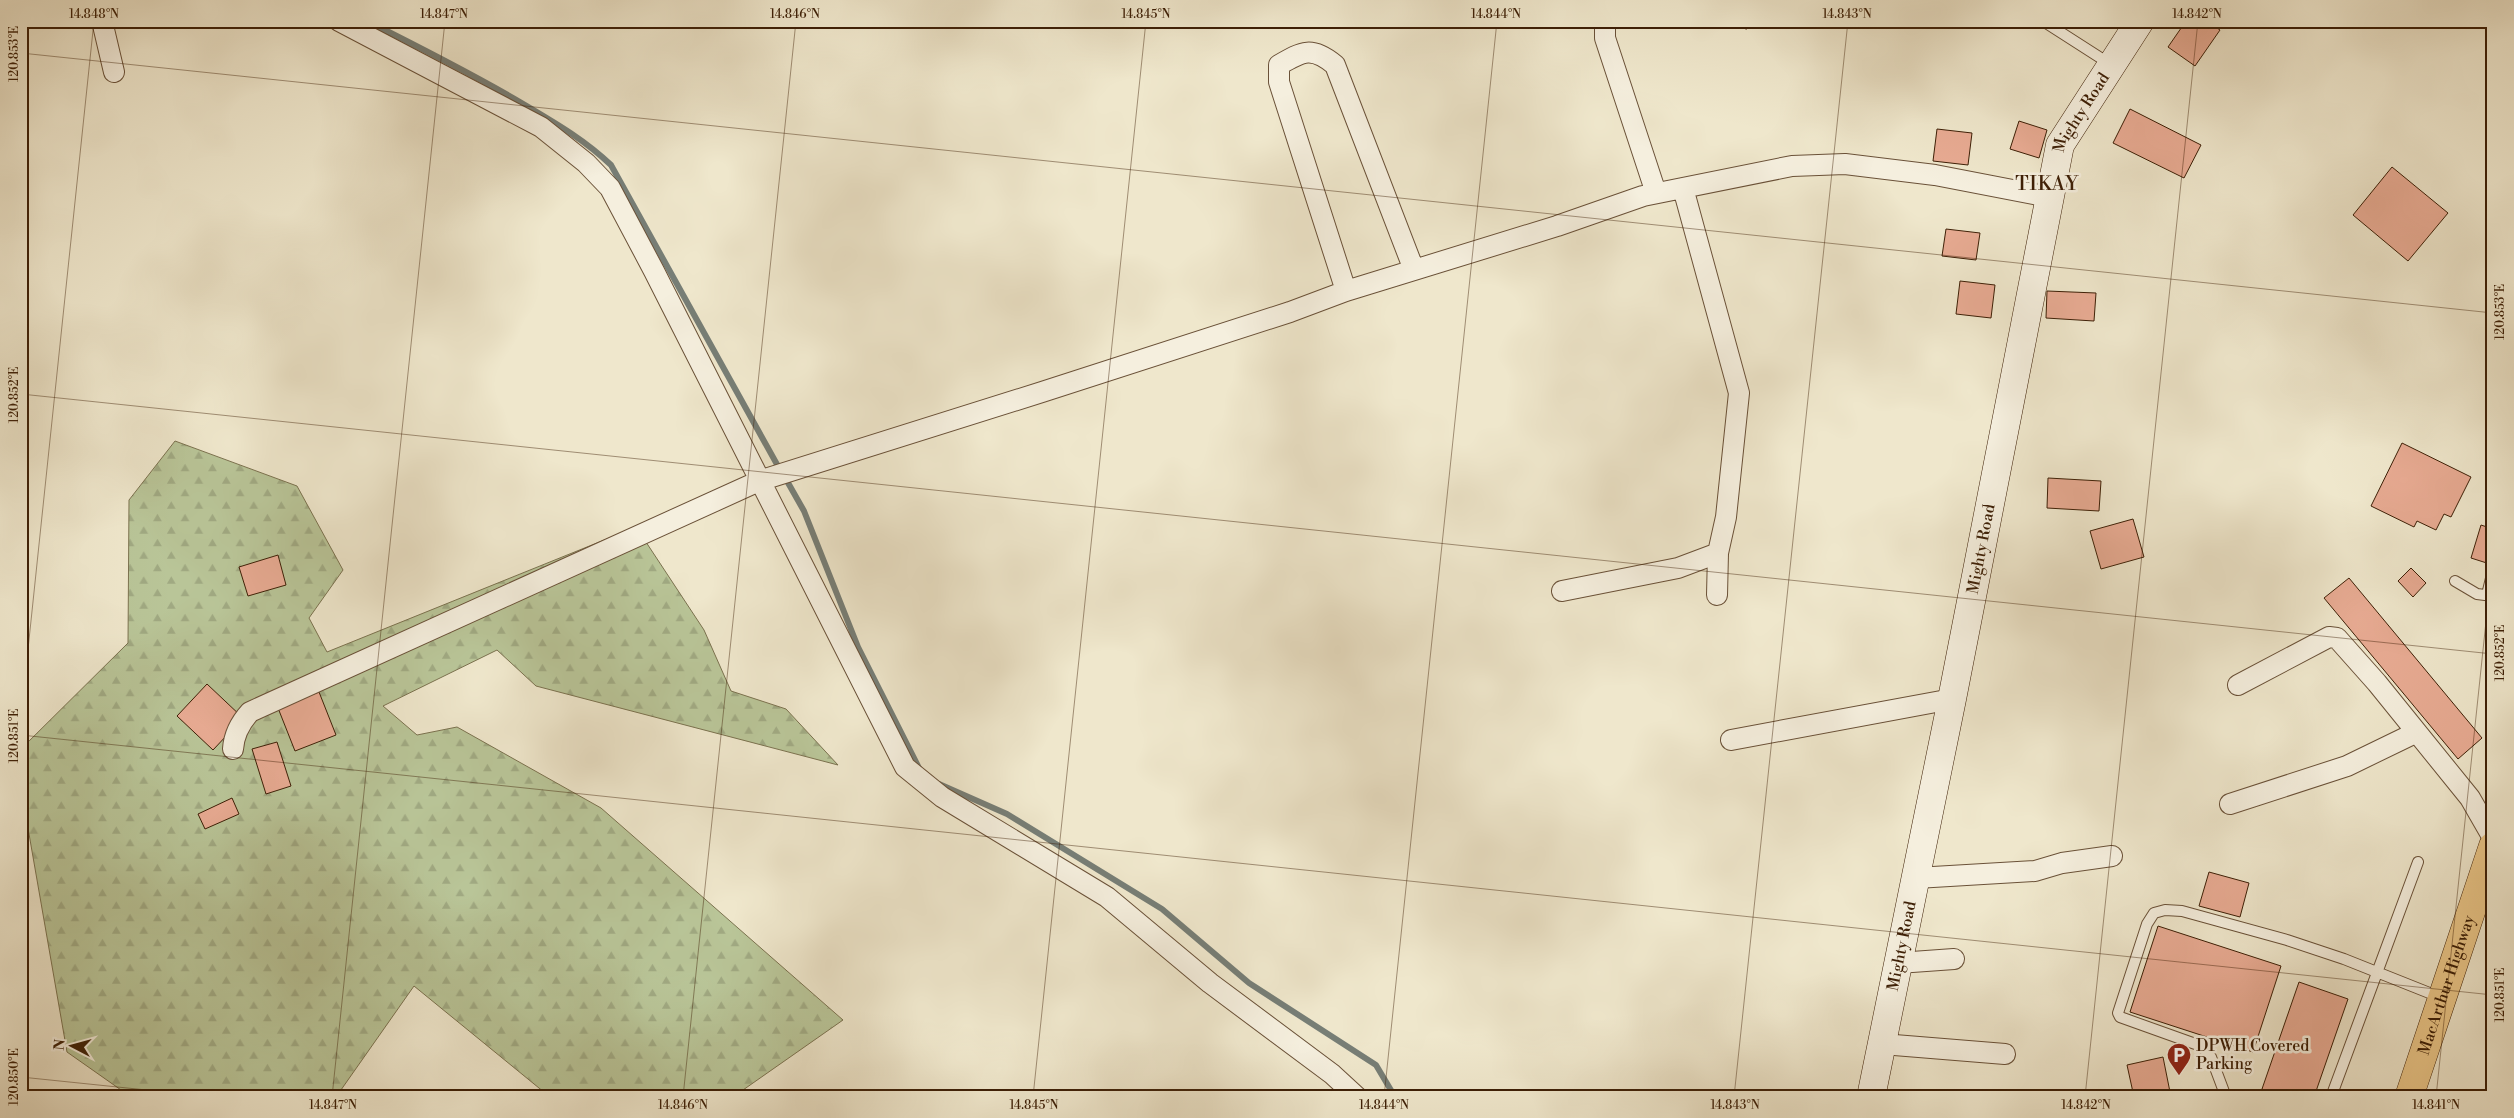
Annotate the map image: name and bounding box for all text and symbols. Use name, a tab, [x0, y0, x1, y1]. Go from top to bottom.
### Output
text: 14.848°N	[69, 7, 119, 22]
text: 14.847°N	[420, 7, 468, 22]
text: 14.846°N	[770, 7, 820, 22]
text: 14.845°N	[1121, 7, 1171, 22]
text: 14.844°N	[1471, 7, 1521, 22]
text: 14.843°N	[1822, 7, 1872, 22]
text: 14.842°N	[2172, 7, 2222, 22]
text: 120.853°E	[7, 26, 22, 82]
street label: Mighty Road	[2049, 69, 2114, 154]
district label: TIKAY	[2015, 172, 2079, 196]
text: 120.853°E	[2493, 284, 2508, 340]
text: 120.852°E	[7, 367, 22, 423]
street label: Mighty Road	[1963, 502, 2000, 596]
text: 120.852°E	[2493, 625, 2508, 681]
text: 120.851°E	[7, 709, 22, 763]
street label: Mighty Road	[1883, 899, 1921, 993]
street label: MacArthur Highway	[2414, 912, 2479, 1058]
text: 120.851°E	[2493, 968, 2508, 1022]
north arrow	[48, 1020, 98, 1070]
place label: DPWH Covered Parking	[2196, 1036, 2309, 1074]
text: N	[51, 1038, 70, 1051]
parking icon: DPWH Covered Parking	[2166, 1042, 2192, 1076]
text: 120.850°E	[7, 1048, 22, 1106]
text: 14.847°N	[309, 1098, 357, 1113]
text: 14.846°N	[658, 1098, 708, 1113]
text: 14.845°N	[1009, 1098, 1059, 1113]
text: 14.844°N	[1359, 1098, 1409, 1113]
text: 14.843°N	[1710, 1098, 1760, 1113]
text: 14.842°N	[2061, 1098, 2111, 1113]
text: 14.841°N	[2412, 1098, 2460, 1113]

